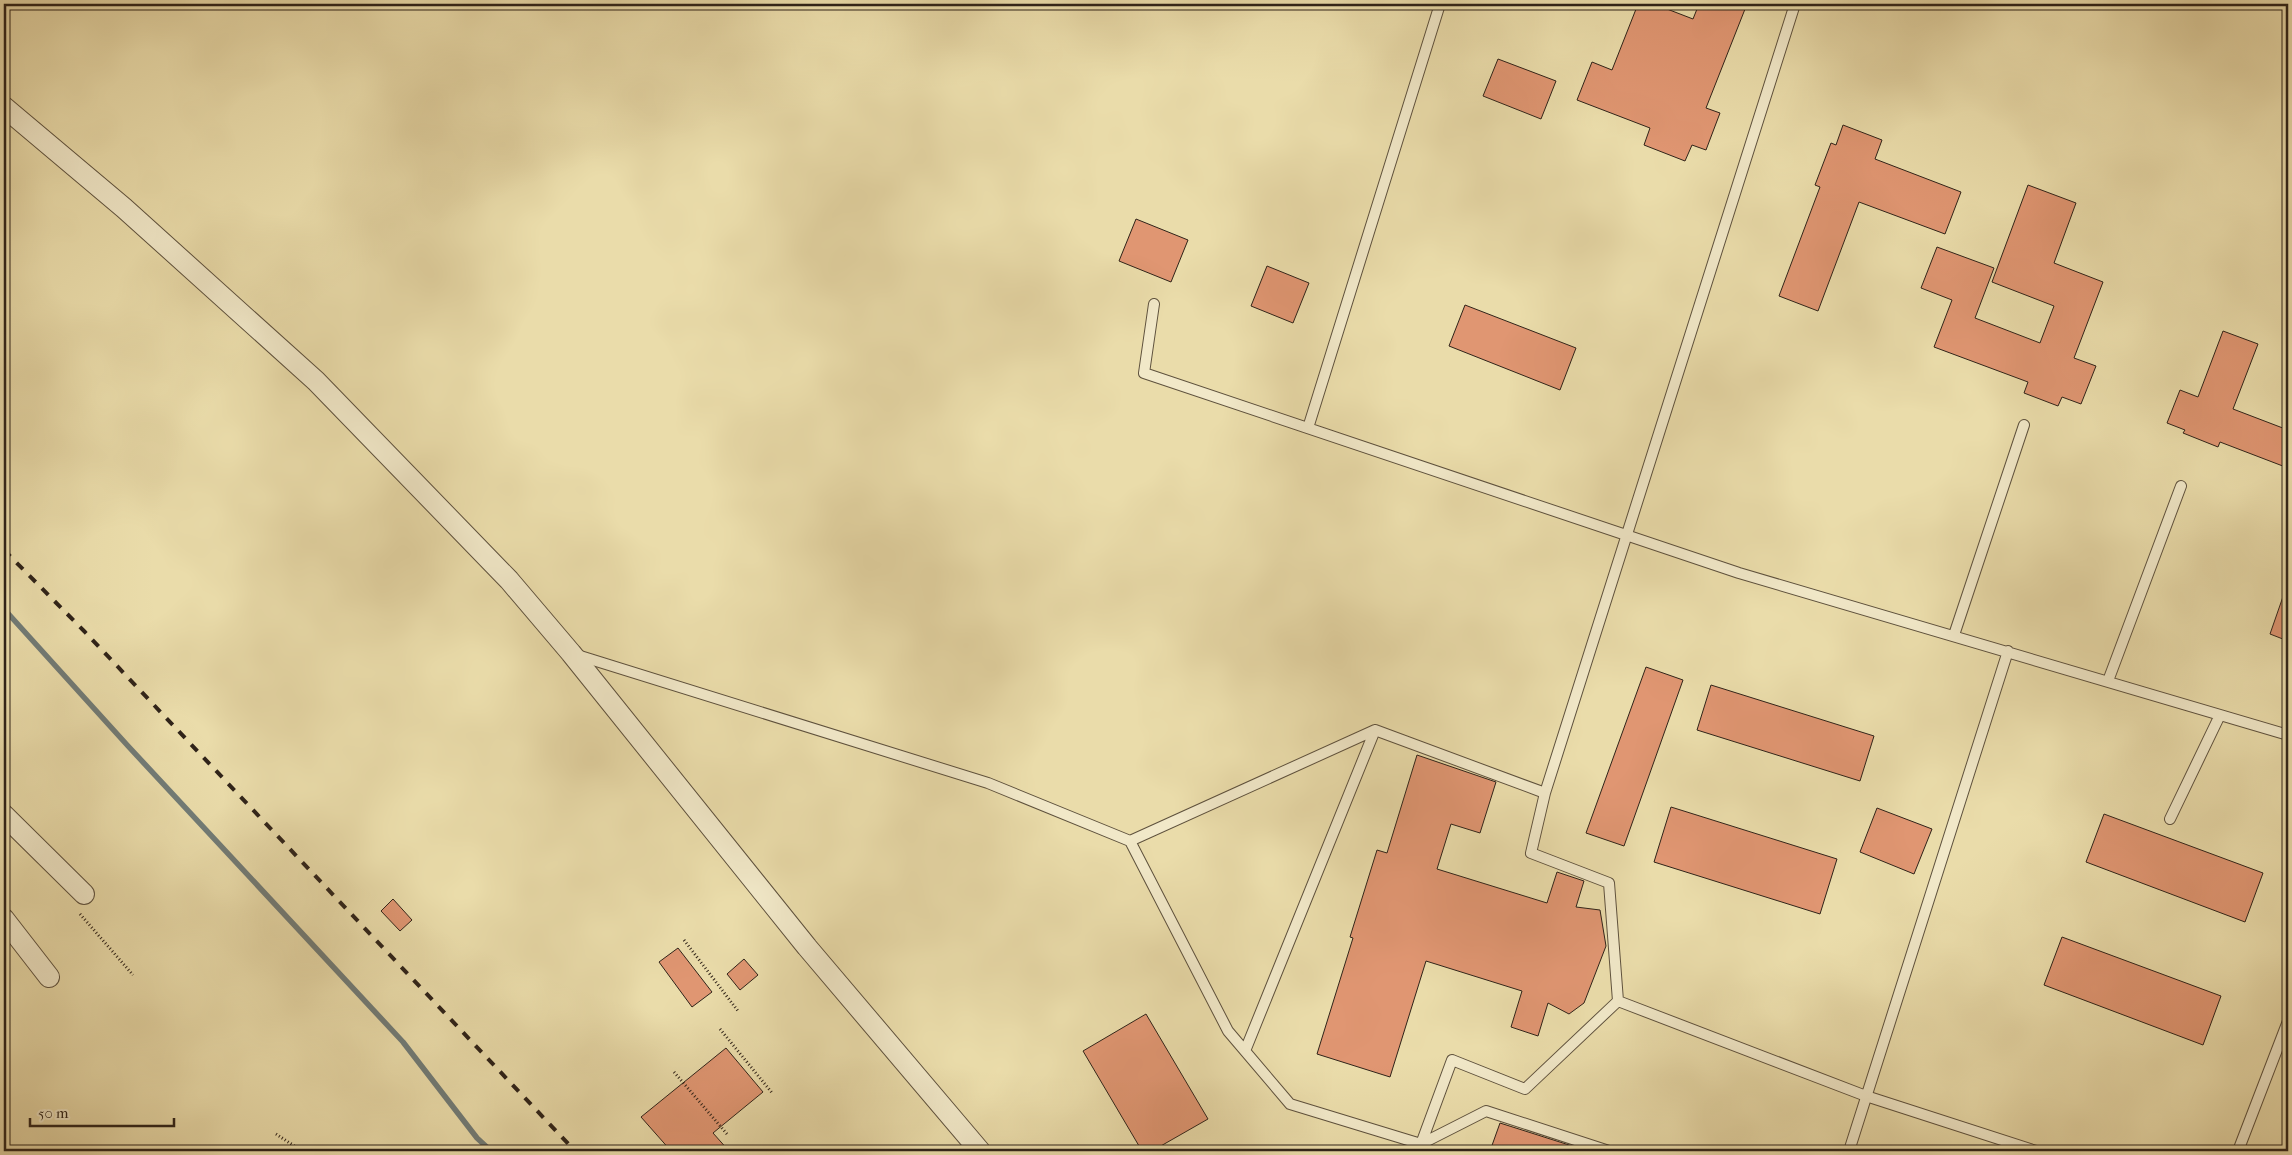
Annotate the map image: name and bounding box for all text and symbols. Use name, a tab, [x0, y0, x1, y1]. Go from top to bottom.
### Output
scale bar	[30, 1095, 174, 1127]
text: 50 m	[38, 1104, 69, 1122]

